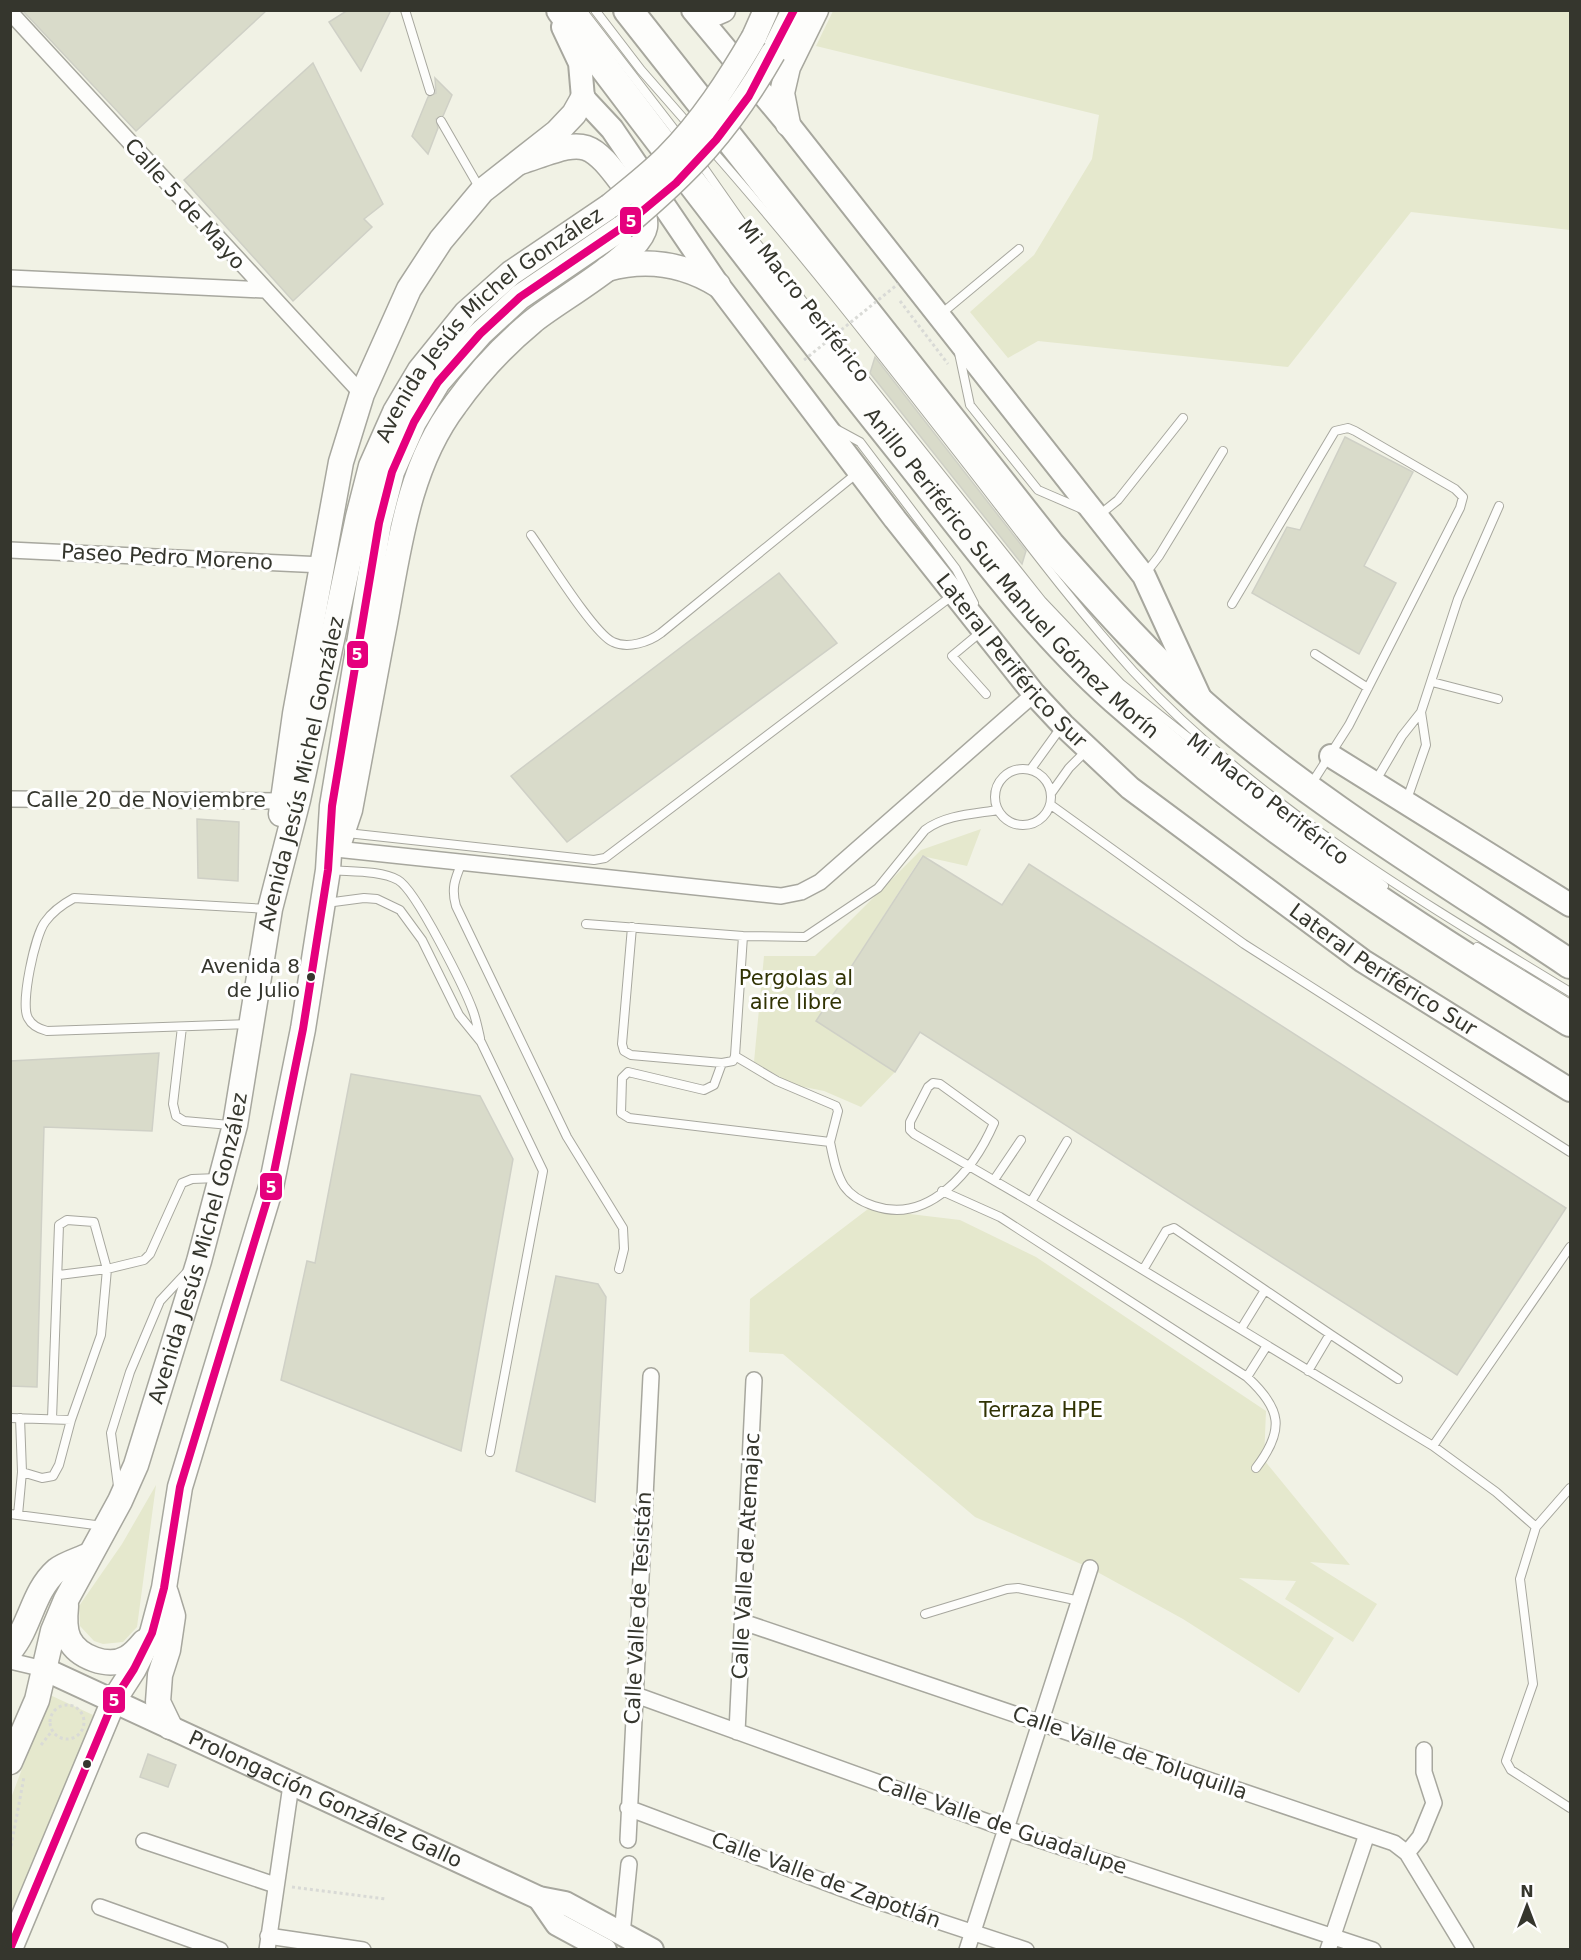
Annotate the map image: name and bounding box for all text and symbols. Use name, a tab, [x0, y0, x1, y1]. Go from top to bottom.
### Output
street label: Calle 5 de Mayo	[120, 134, 250, 274]
street label: Avenida Jesús Michel González	[371, 203, 607, 446]
line badge: 5	[619, 206, 642, 235]
text: 5	[625, 212, 637, 231]
street label: Mi Macro Periférico	[733, 215, 875, 387]
street label: Anillo Periférico Sur Manuel Gómez Morín	[859, 403, 1164, 744]
street label: Paseo Pedro Moreno	[60, 539, 274, 575]
street label: Lateral Periférico Sur	[931, 569, 1092, 753]
street label: Avenida Jesús Michel González	[255, 614, 349, 933]
line badge: 5	[346, 640, 369, 669]
text: 5	[351, 645, 363, 664]
street label: Mi Macro Periférico	[1182, 728, 1354, 870]
street label: Calle 20 de Noviembre	[26, 788, 266, 812]
street label: Lateral Periférico Sur	[1285, 899, 1481, 1041]
place label: Avenida 8 de Julio	[201, 954, 300, 1002]
park label: Pergolas al aire libre	[739, 966, 853, 1014]
marker: Avenida 8 de Julio	[305, 971, 317, 983]
street label: Avenida Jesús Michel González	[144, 1091, 252, 1407]
line badge: 5	[259, 1172, 283, 1201]
text: 5	[265, 1178, 277, 1197]
park label: Terraza HPE	[978, 1398, 1103, 1422]
street label: Calle Valle de Atemajac	[728, 1432, 764, 1680]
street label: Calle Valle de Tesistán	[620, 1491, 656, 1725]
line badge: 5	[102, 1686, 126, 1714]
text: 5	[108, 1691, 120, 1710]
street label: Calle Valle de Toluquilla	[1009, 1701, 1251, 1805]
street label: Prolongación González Gallo	[185, 1726, 466, 1873]
unlabelled marker	[81, 1758, 93, 1770]
street label: Calle Valle de Guadalupe	[874, 1771, 1130, 1879]
street label: Calle Valle de Zapotlán	[708, 1827, 944, 1933]
north arrow	[1497, 1876, 1557, 1936]
text: N	[1520, 1882, 1534, 1901]

